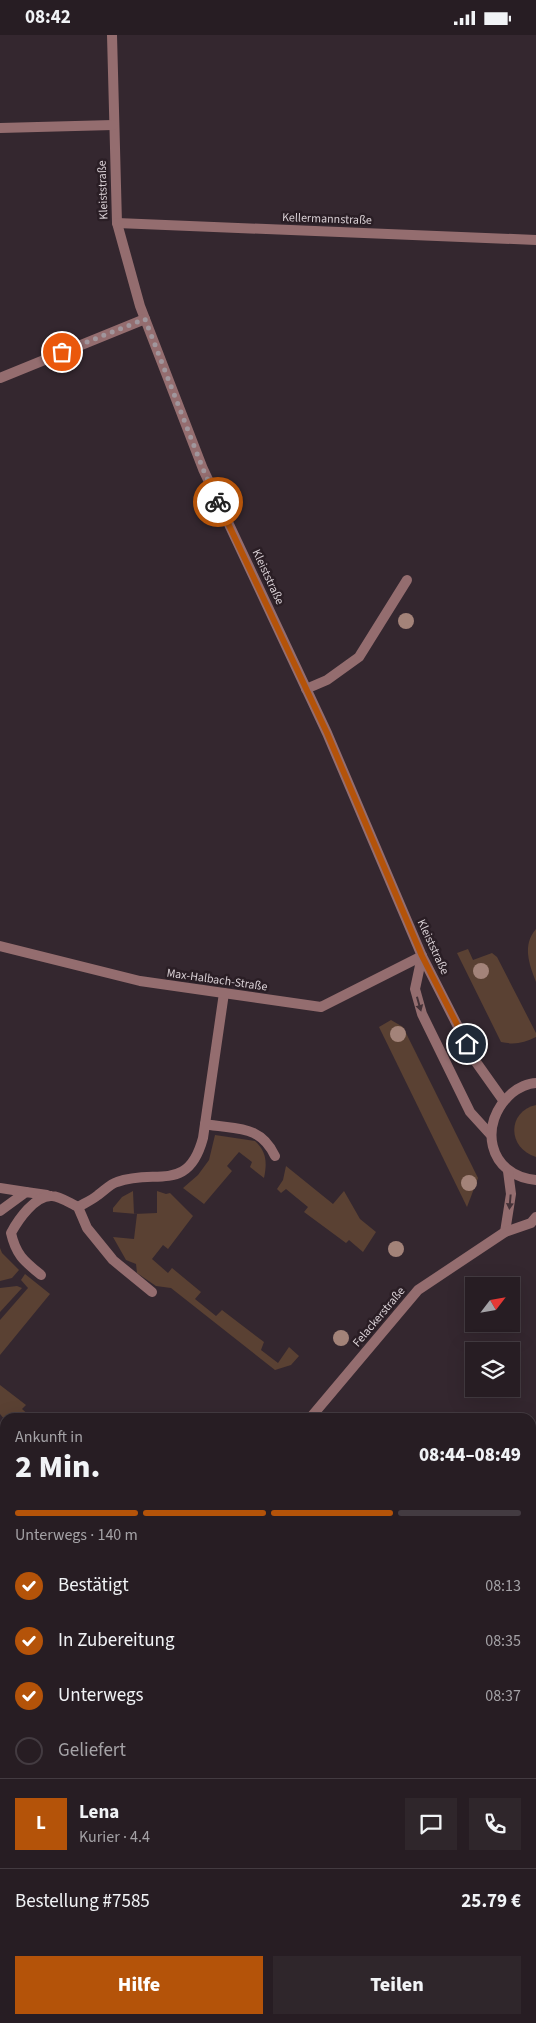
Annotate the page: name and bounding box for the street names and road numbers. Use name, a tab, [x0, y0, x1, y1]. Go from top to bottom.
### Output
street label: Kleiststraße	[93, 160, 113, 220]
street label: Kellermannstraße	[282, 209, 372, 229]
street label: Kleiststraße	[248, 547, 288, 607]
street label: Kleiststraße	[413, 917, 453, 977]
street label: Max-Halbach-Straße	[165, 965, 269, 995]
street label: Felackerstraße	[349, 1283, 409, 1351]

